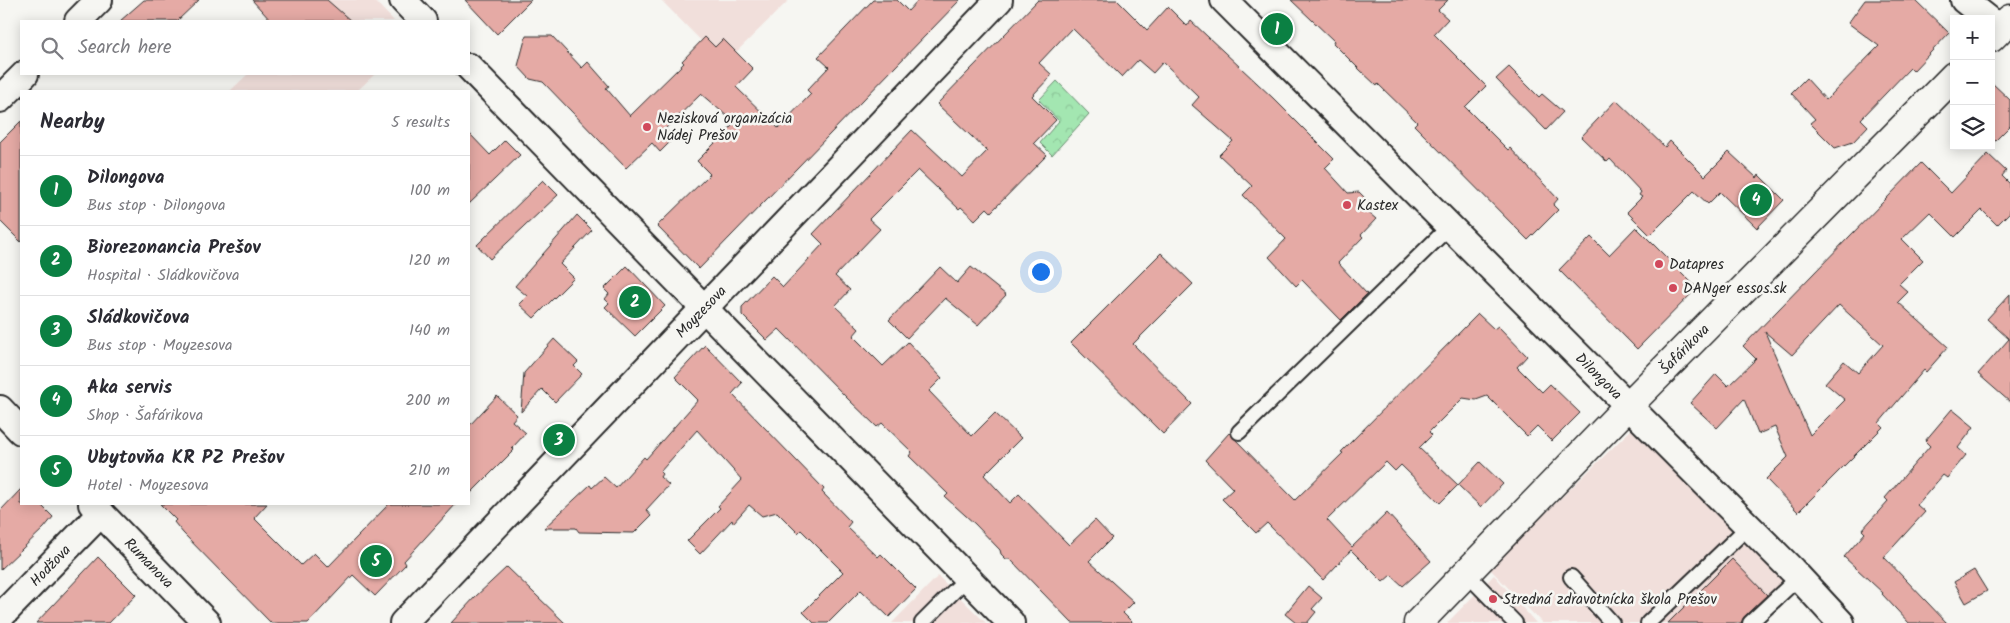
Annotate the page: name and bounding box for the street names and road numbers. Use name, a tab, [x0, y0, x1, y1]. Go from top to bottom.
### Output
street label: Moyzesova	[670, 280, 733, 344]
street label: Šafárikova	[1654, 319, 1716, 381]
street label: Dilongova	[1569, 347, 1627, 406]
street label: Rumanova	[118, 533, 179, 595]
street label: Hodžova	[24, 539, 77, 593]

